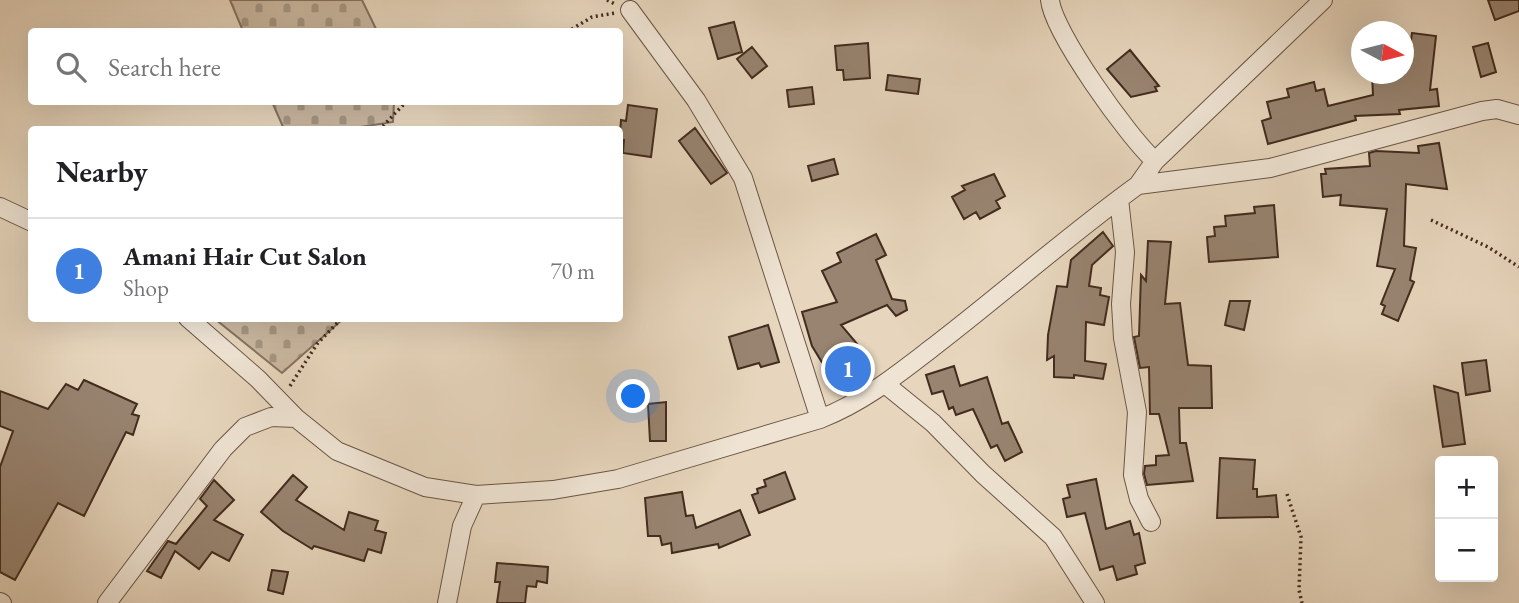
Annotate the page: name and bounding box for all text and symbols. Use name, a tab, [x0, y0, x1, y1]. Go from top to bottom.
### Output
north arrow	[1351, 21, 1414, 84]
search box	[28, 28, 623, 105]
icon: search	[52, 48, 90, 86]
text: Search here	[108, 50, 221, 84]
text: Nearby	[56, 152, 148, 191]
text: Amani Hair Cut Salon	[123, 239, 367, 273]
text: 1	[73, 256, 85, 286]
text: 70 m	[550, 256, 595, 286]
text: Shop	[123, 273, 169, 303]
pin: 1	[825, 343, 871, 395]
your location	[616, 379, 650, 413]
map controls	[1435, 456, 1498, 582]
button: +	[1435, 456, 1498, 519]
button: −	[1435, 519, 1498, 582]

